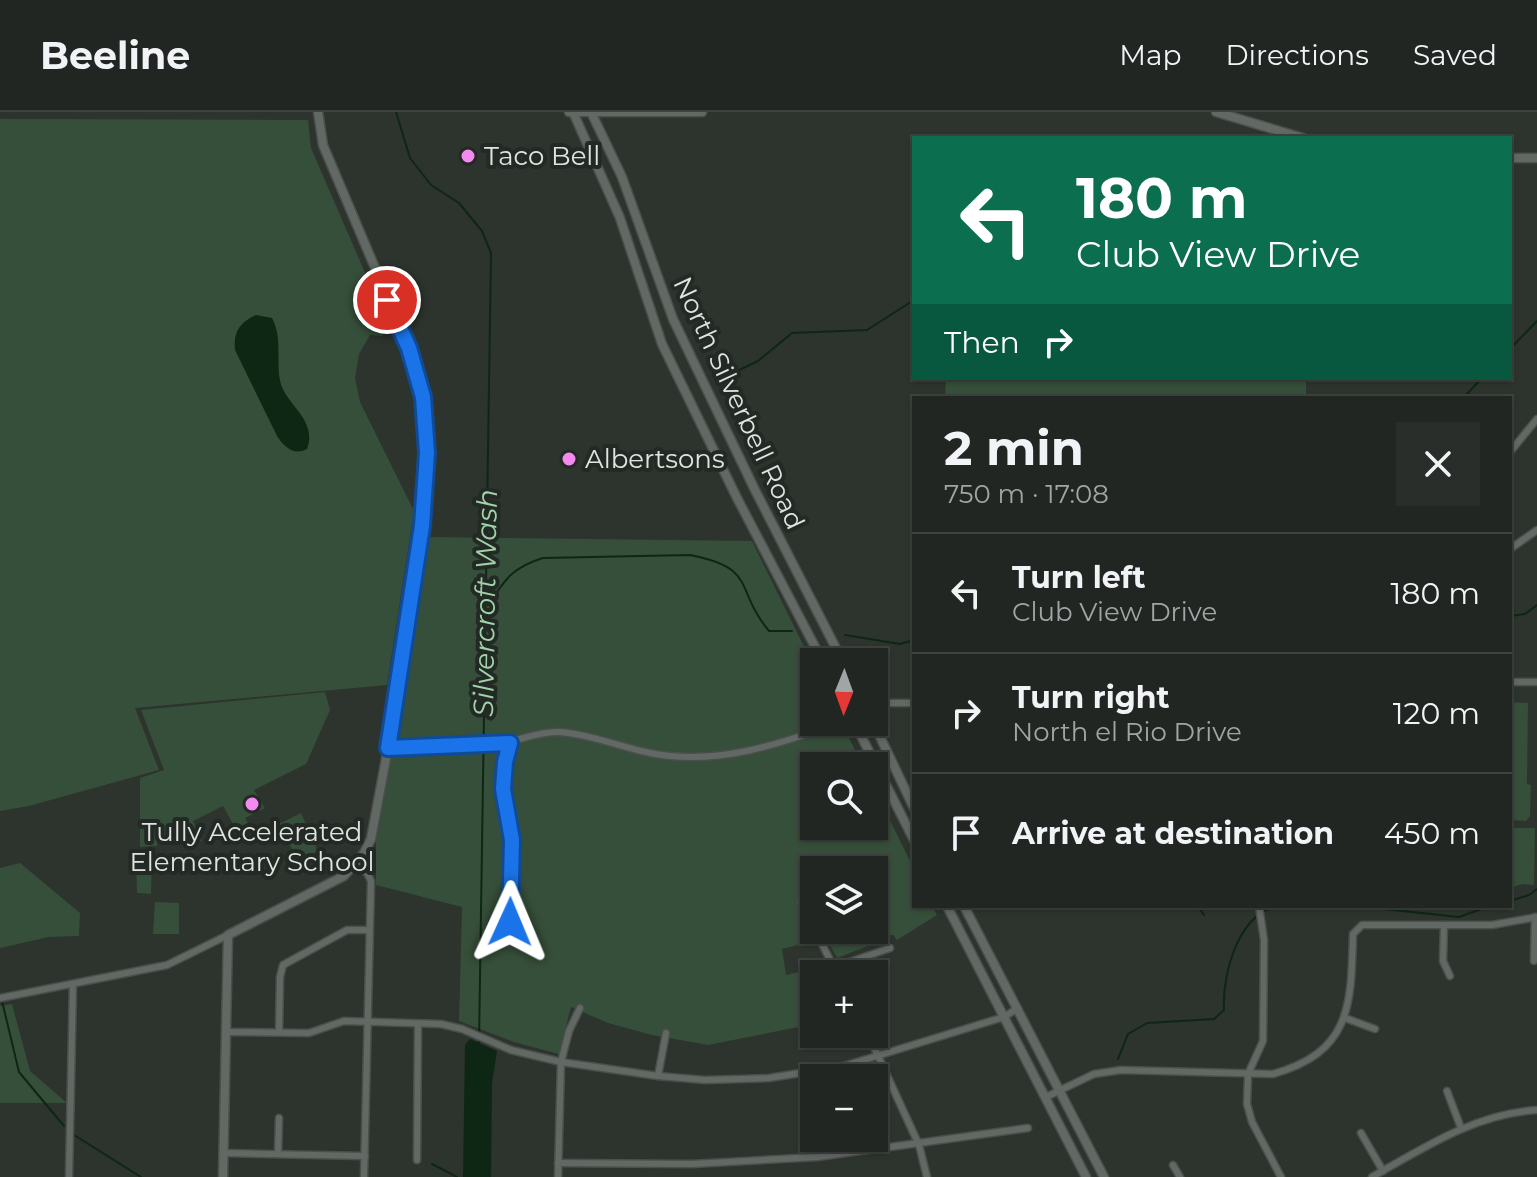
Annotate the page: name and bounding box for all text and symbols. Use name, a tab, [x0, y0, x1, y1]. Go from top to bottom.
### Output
text: Beeline	[40, 32, 190, 79]
text: Map	[1119, 38, 1181, 72]
text: Directions	[1225, 38, 1369, 72]
text: Saved	[1413, 38, 1497, 72]
place label: Taco Bell	[484, 140, 600, 172]
marker: Taco Bell	[459, 147, 477, 165]
text: 180 m	[1076, 164, 1248, 232]
icon: left	[944, 168, 1048, 272]
text: Club View Drive	[1076, 232, 1360, 276]
pin	[353, 266, 421, 334]
street label: North Silverbell Road	[666, 272, 812, 534]
icon: arrive	[365, 278, 409, 322]
icon: right	[1036, 320, 1080, 364]
text: Then	[944, 324, 1020, 361]
text: 2 min	[944, 419, 1084, 477]
button: close	[1396, 422, 1480, 506]
place label: Albertsons	[585, 443, 725, 475]
marker: Albertsons	[560, 450, 578, 468]
text: 750 m · 17:08	[944, 478, 1109, 510]
water label: Silvercroft Wash	[466, 489, 504, 717]
text: Turn left	[1012, 559, 1145, 596]
icon: left	[944, 571, 988, 615]
text: 180 m	[1390, 575, 1480, 612]
text: Club View Drive	[1012, 596, 1217, 628]
north arrow	[800, 648, 888, 736]
map controls	[800, 648, 888, 1152]
text: Turn right	[1012, 679, 1169, 716]
icon: right	[944, 691, 988, 735]
text: 120 m	[1393, 695, 1480, 732]
text: North el Rio Drive	[1012, 716, 1242, 748]
button: search	[800, 752, 888, 840]
marker: Tully Accelerated Elementary School	[243, 795, 261, 813]
icon: arrive	[944, 811, 988, 855]
text: Arrive at destination	[1012, 815, 1334, 852]
text: 450 m	[1384, 815, 1480, 852]
place label: Tully Accelerated Elementary School	[129, 816, 375, 878]
button: layers	[800, 856, 888, 944]
position arrow	[468, 880, 552, 964]
button: +	[800, 960, 888, 1048]
button: −	[800, 1064, 888, 1152]

